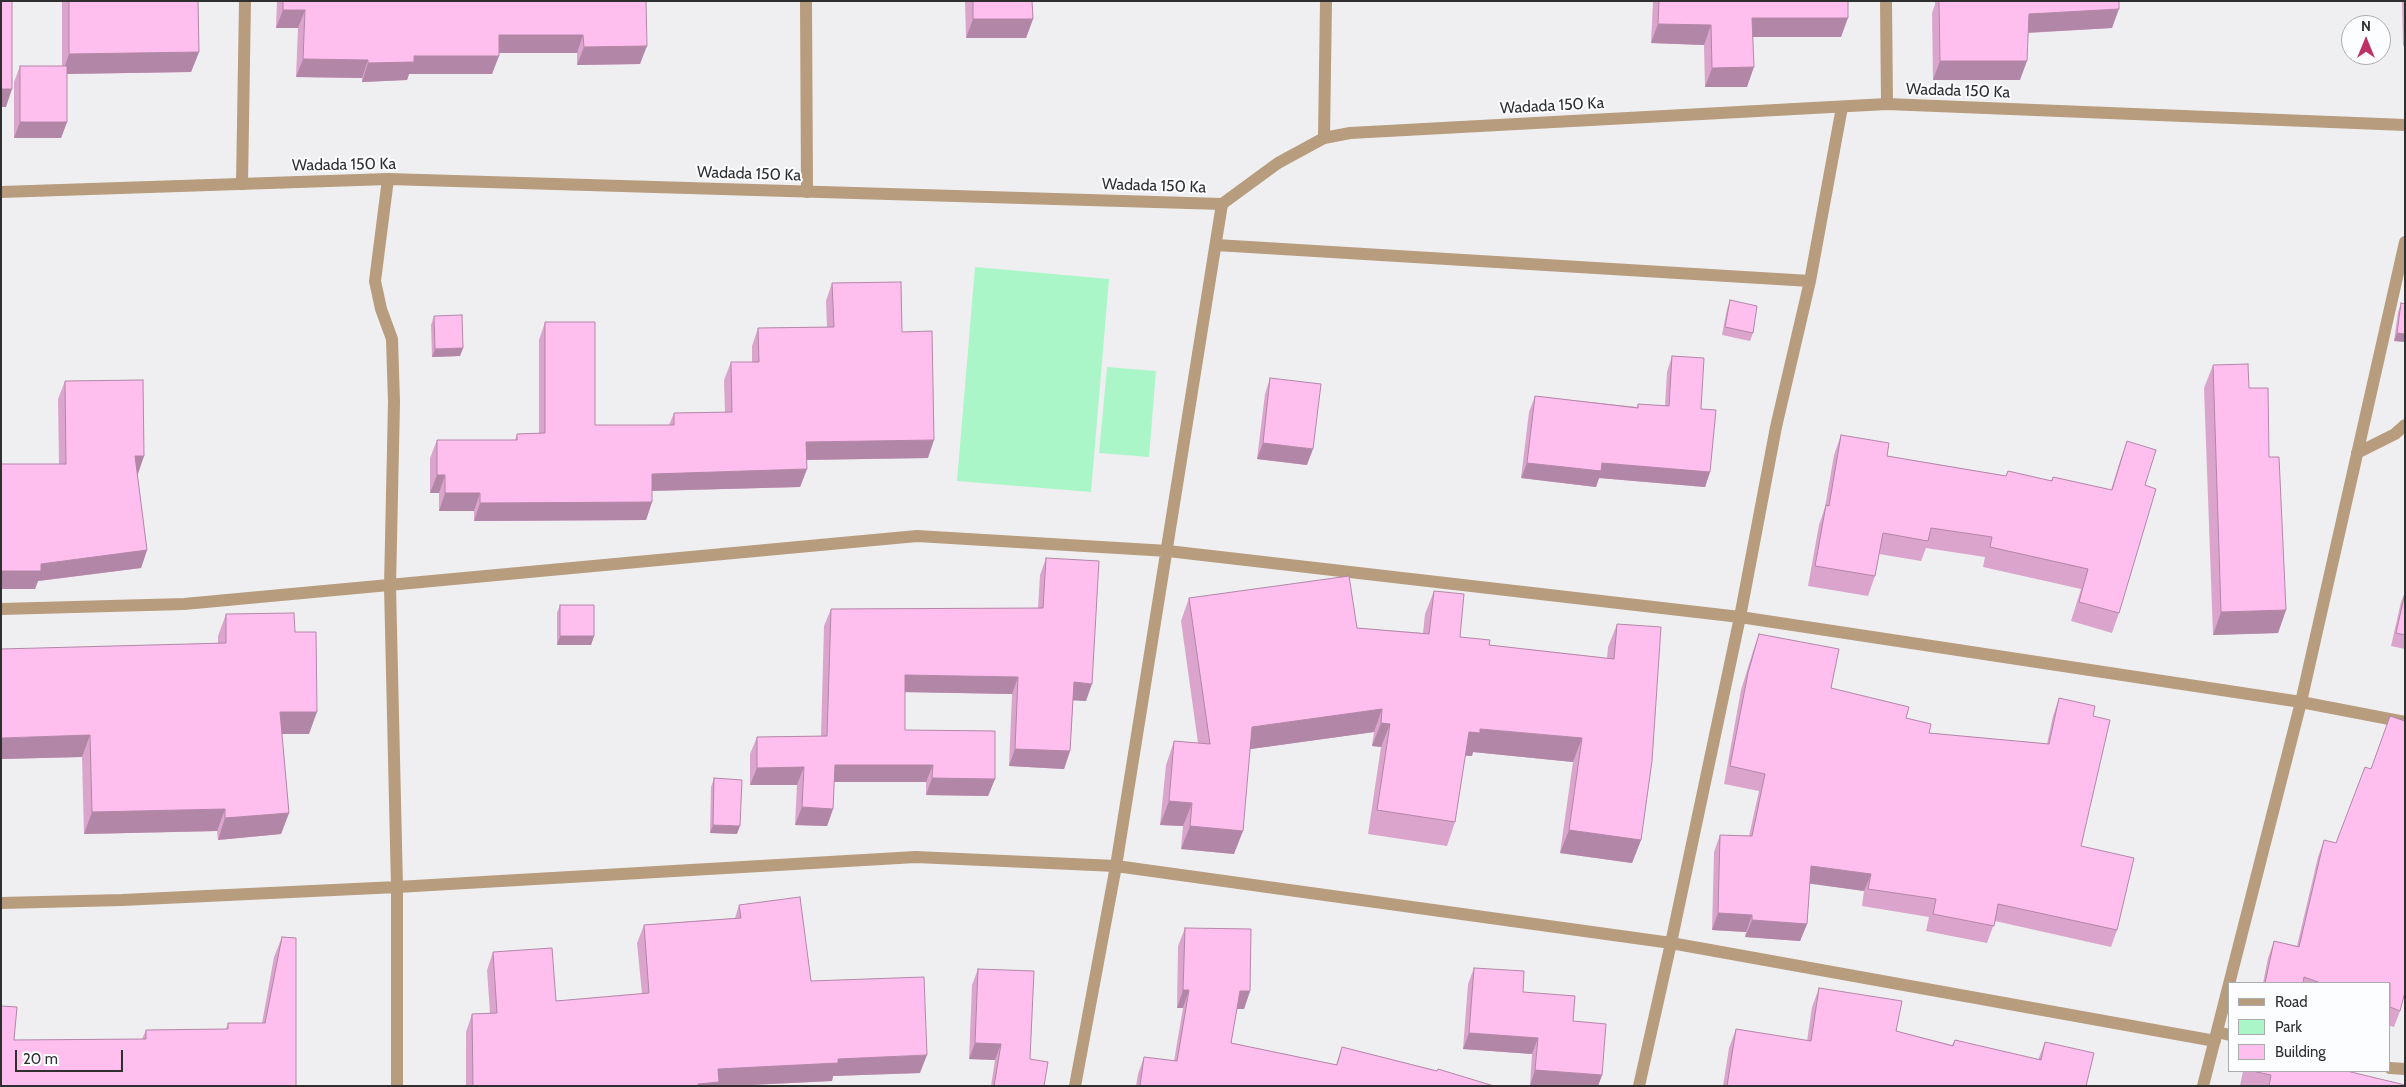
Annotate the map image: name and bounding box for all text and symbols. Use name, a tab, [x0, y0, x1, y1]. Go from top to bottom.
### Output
north arrow	[2341, 15, 2391, 65]
text: N	[2361, 17, 2371, 35]
street label: Wadada 150 Ka	[1906, 80, 2010, 102]
street label: Wadada 150 Ka	[1499, 94, 1605, 118]
street label: Wadada 150 Ka	[292, 154, 396, 176]
street label: Wadada 150 Ka	[697, 163, 801, 185]
street label: Wadada 150 Ka	[1102, 175, 1206, 197]
legend	[2228, 982, 2391, 1072]
text: Road	[2275, 993, 2308, 1011]
text: Park	[2275, 1018, 2302, 1036]
scale bar	[18, 1040, 125, 1072]
text: Building	[2275, 1043, 2326, 1061]
text: 20 m	[23, 1050, 58, 1068]

